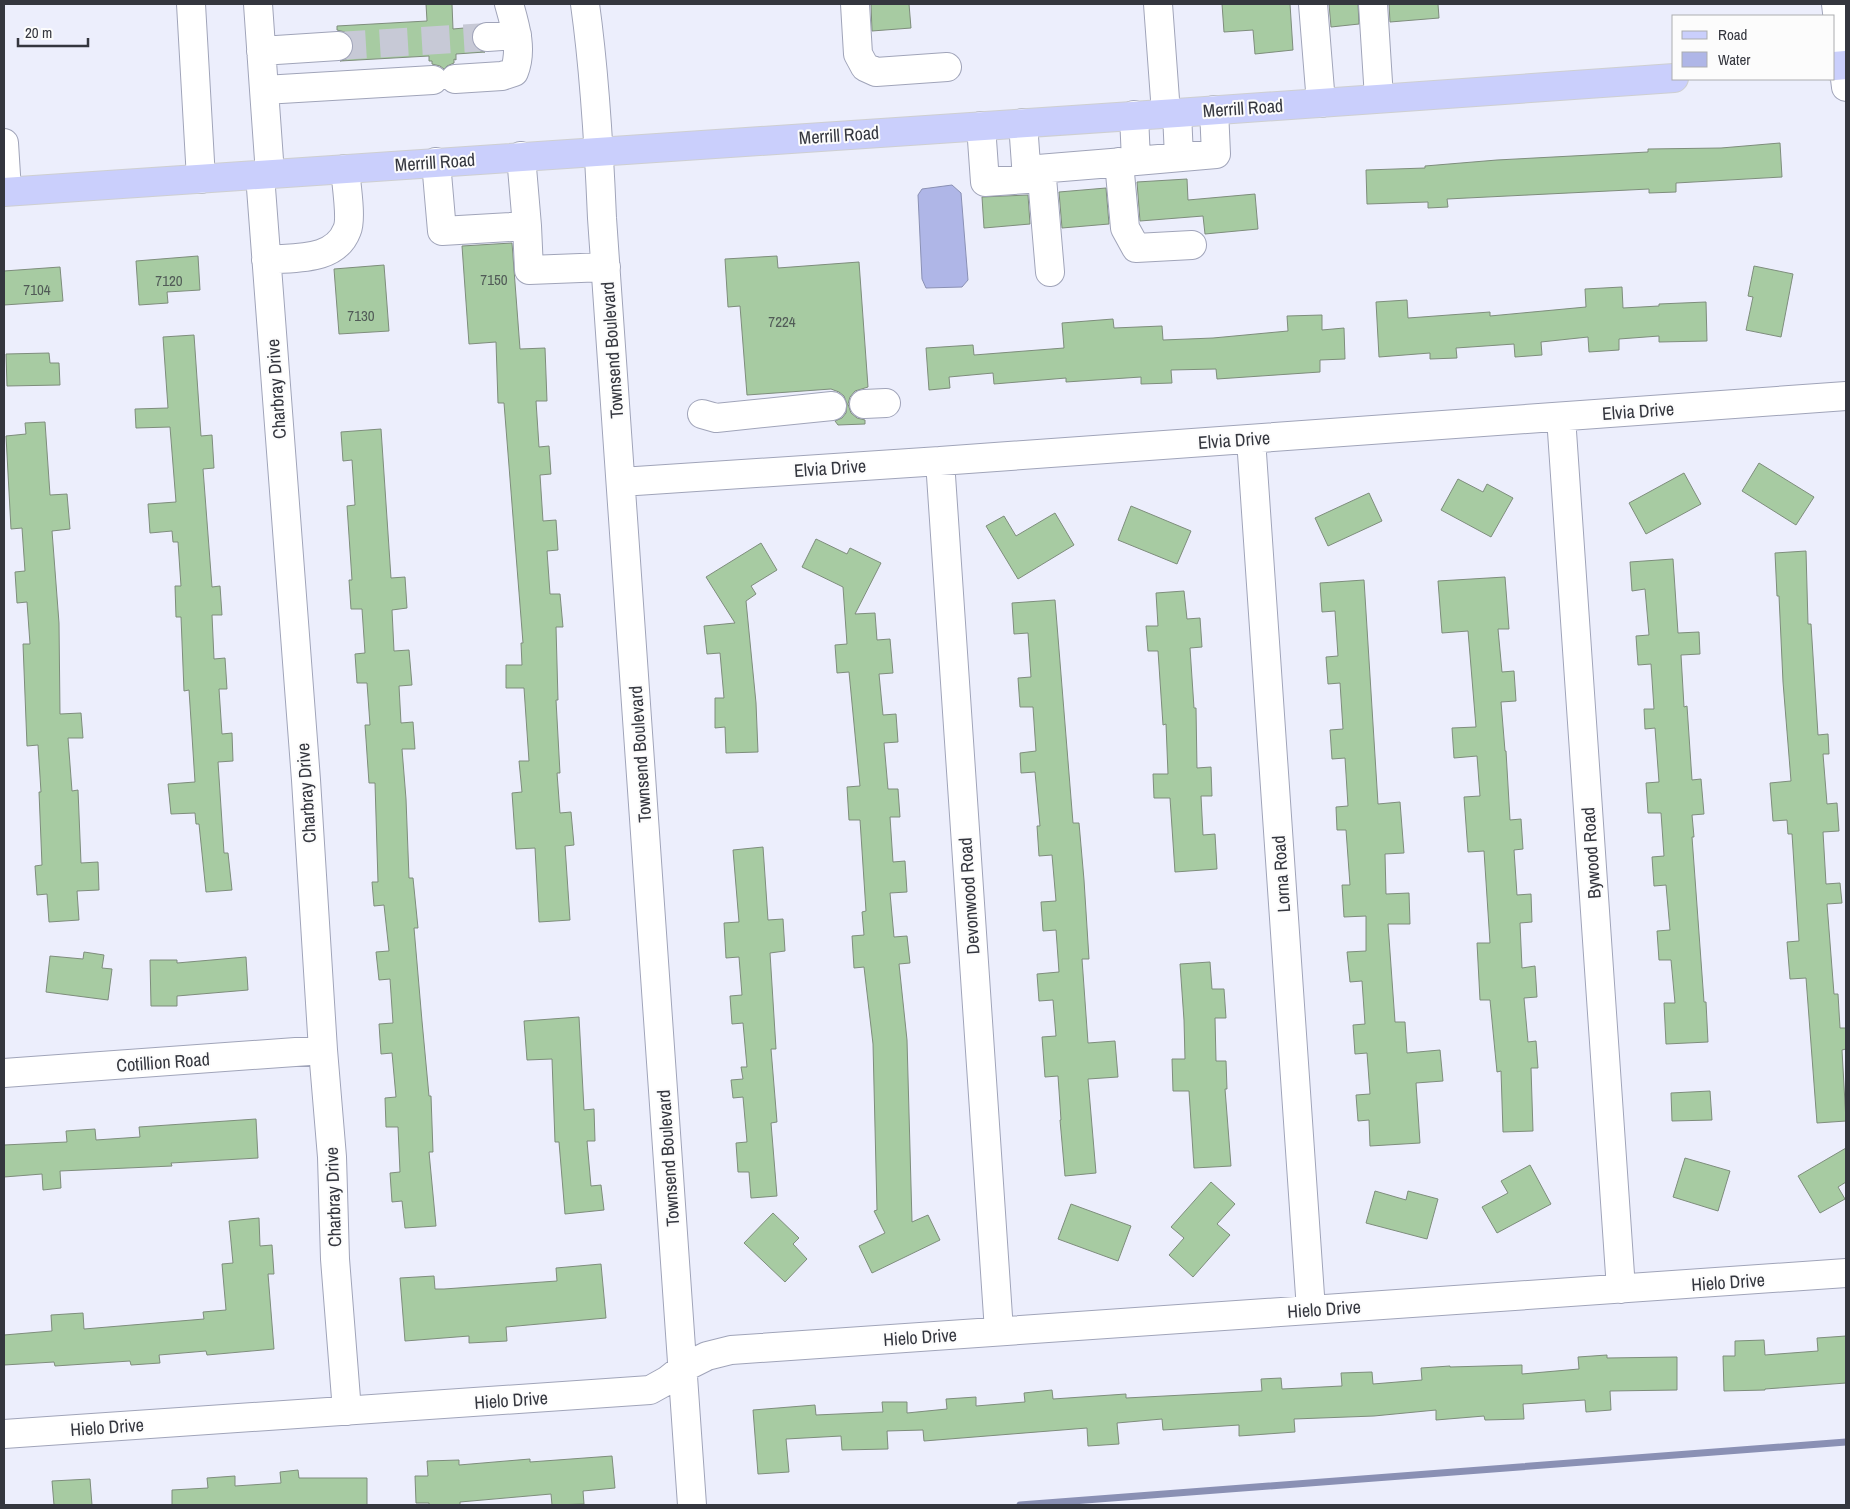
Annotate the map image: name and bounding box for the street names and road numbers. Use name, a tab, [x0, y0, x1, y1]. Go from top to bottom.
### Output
street label: Merrill Road	[1202, 93, 1284, 123]
street label: Merrill Road	[798, 120, 880, 150]
street label: Merrill Road	[394, 147, 476, 177]
street label: Townsend Boulevard	[595, 281, 629, 419]
street label: Charbray Drive	[260, 338, 292, 440]
street label: Elvia Drive	[1601, 396, 1675, 426]
street label: Elvia Drive	[1197, 425, 1271, 455]
street label: Elvia Drive	[793, 453, 867, 483]
street label: Townsend Boulevard	[623, 685, 657, 823]
street label: Charbray Drive	[290, 742, 322, 844]
street label: Bywood Road	[1575, 806, 1607, 900]
street label: Lorna Road	[1266, 835, 1296, 913]
street label: Devonwood Road	[952, 837, 986, 955]
street label: Cotillion Road	[115, 1046, 211, 1078]
street label: Townsend Boulevard	[651, 1089, 685, 1227]
street label: Charbray Drive	[319, 1147, 347, 1247]
street label: Hielo Drive	[1690, 1267, 1766, 1297]
street label: Hielo Drive	[1286, 1294, 1362, 1324]
street label: Hielo Drive	[882, 1322, 958, 1352]
street label: Hielo Drive	[473, 1385, 549, 1415]
street label: Hielo Drive	[69, 1412, 145, 1442]

